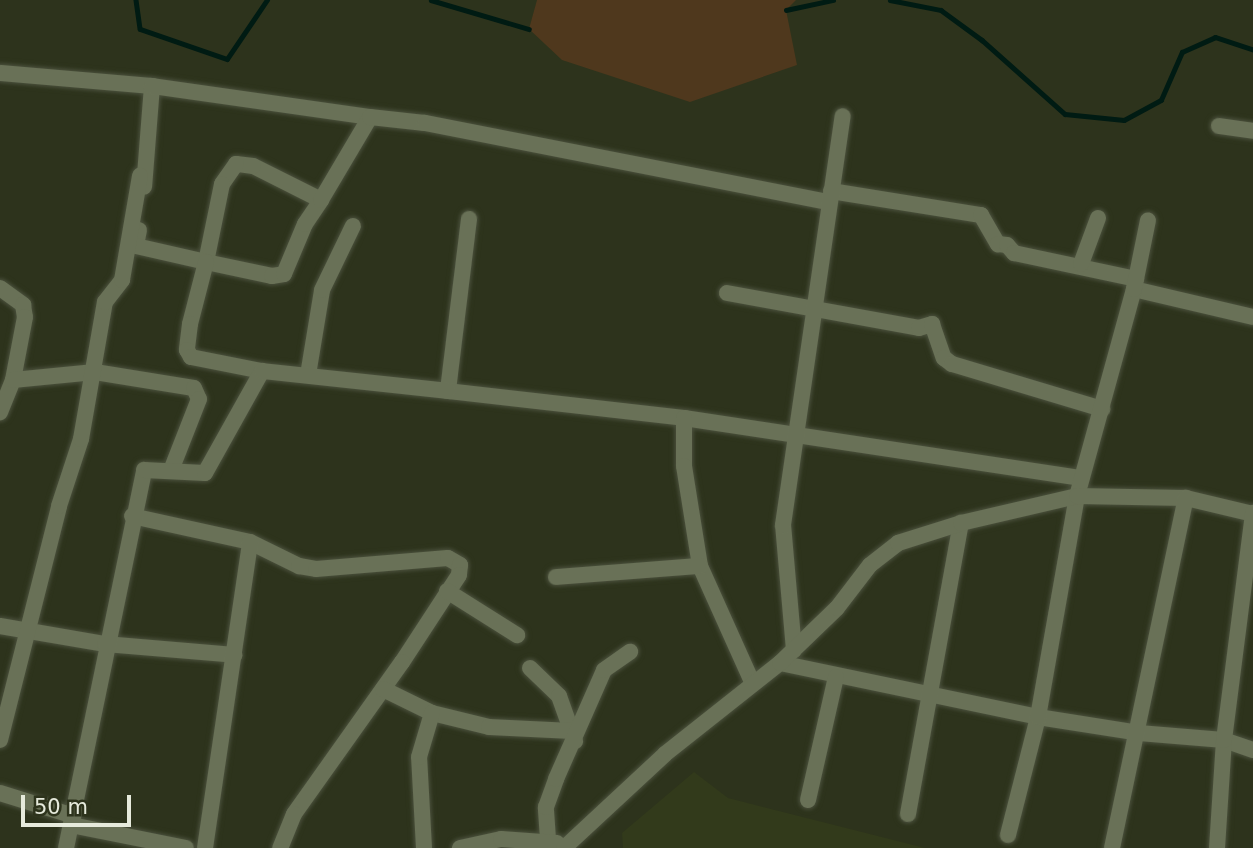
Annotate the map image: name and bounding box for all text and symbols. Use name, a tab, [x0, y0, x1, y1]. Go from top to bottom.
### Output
scale bar	[24, 782, 135, 826]
text: 50 m	[34, 795, 88, 819]

